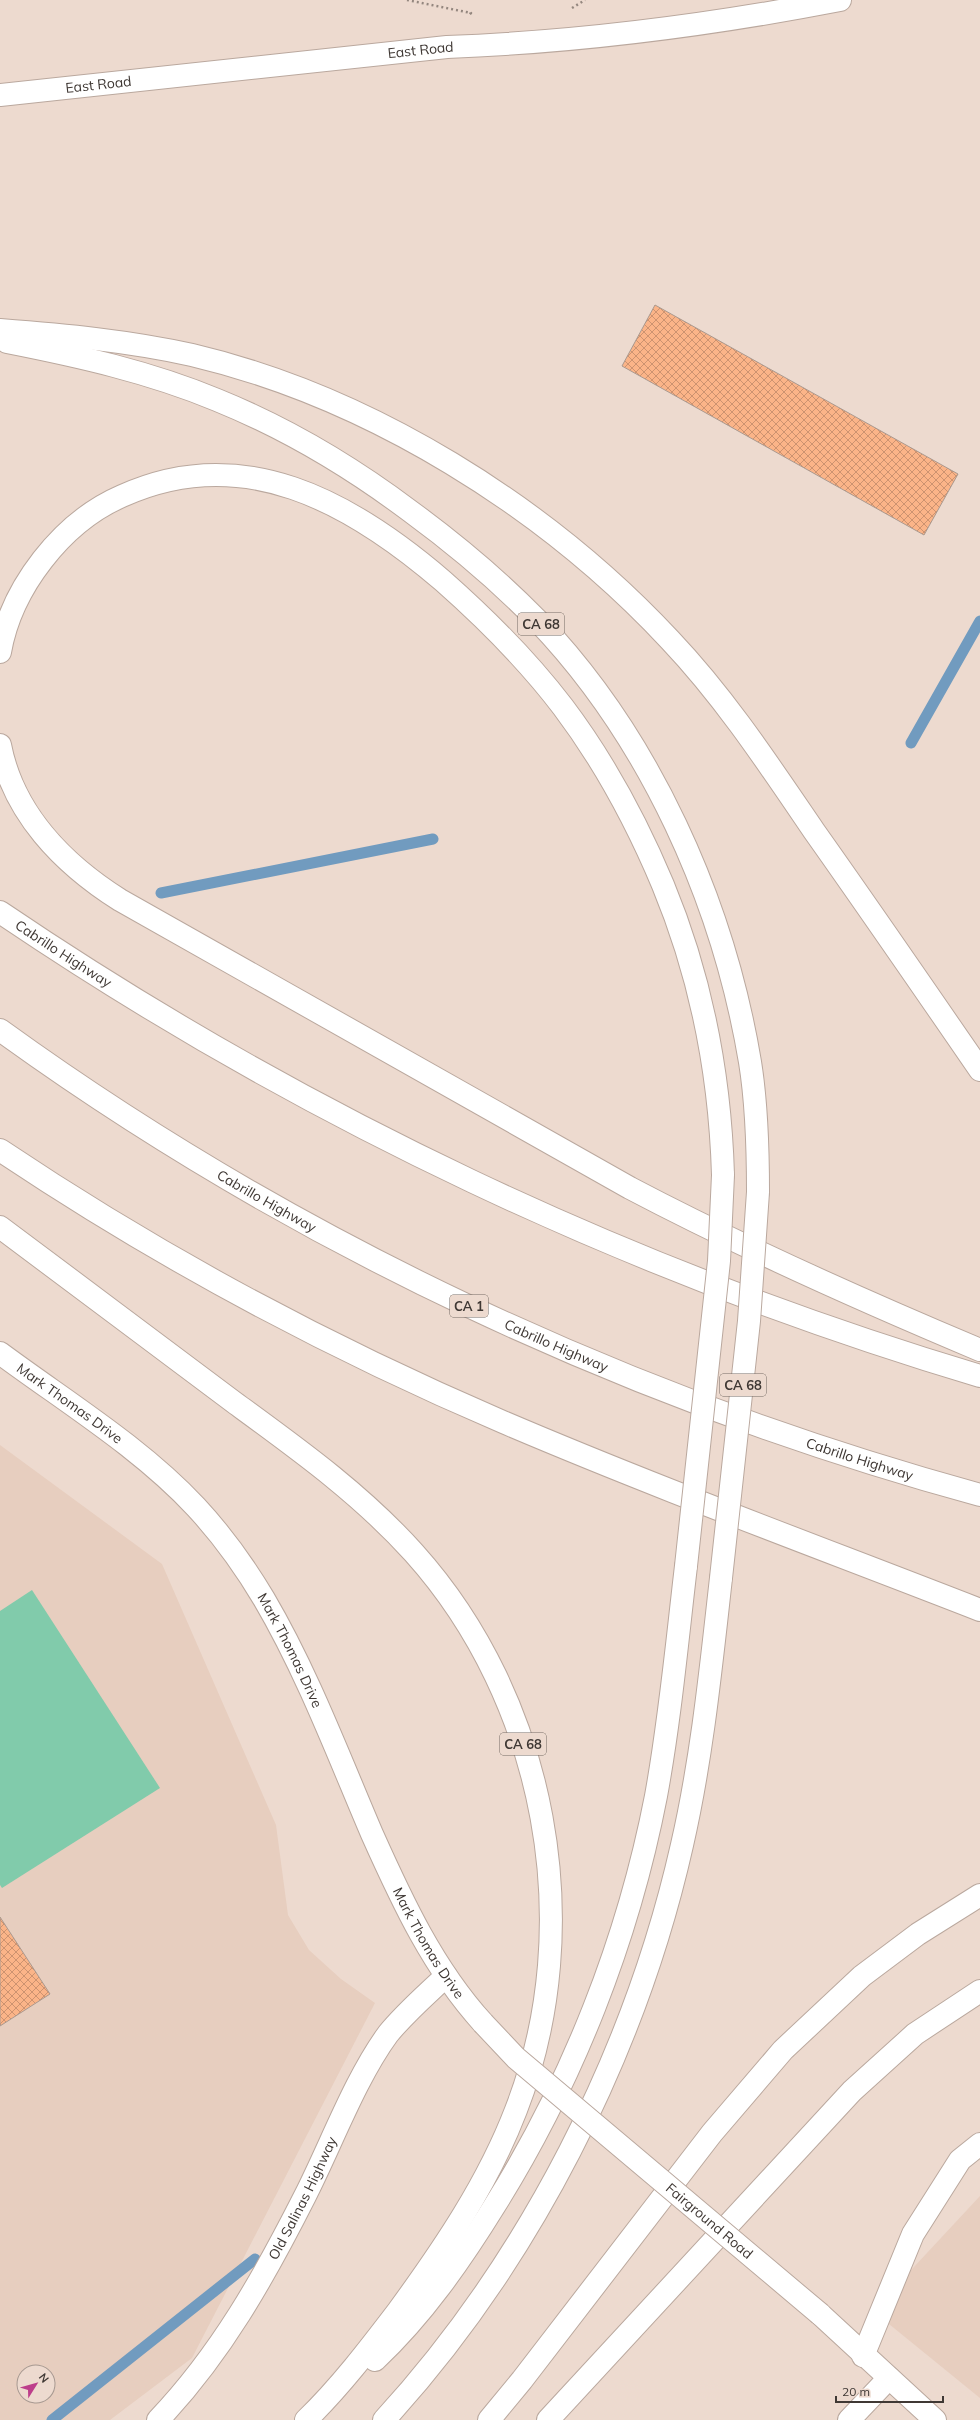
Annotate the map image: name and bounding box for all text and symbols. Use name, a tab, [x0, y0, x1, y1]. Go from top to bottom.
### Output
street label: East Road	[387, 38, 454, 62]
street label: East Road	[65, 72, 132, 97]
road number: CA 68	[518, 613, 564, 635]
street label: Cabrillo Highway	[12, 916, 116, 992]
street label: Cabrillo Highway	[214, 1166, 320, 1237]
road number: CA 1	[450, 1295, 488, 1317]
street label: Cabrillo Highway	[502, 1315, 612, 1376]
street label: Mark Thomas Drive	[13, 1359, 126, 1447]
road number: CA 68	[720, 1374, 766, 1396]
street label: Cabrillo Highway	[804, 1434, 916, 1485]
street label: Mark Thomas Drive	[253, 1590, 326, 1711]
road number: CA 68	[500, 1733, 546, 1755]
street label: Mark Thomas Drive	[389, 1884, 468, 2002]
street label: Old Salinas Highway	[264, 2133, 341, 2263]
street label: Fairground Road	[662, 2179, 757, 2263]
north arrow	[16, 2364, 56, 2404]
text: N	[36, 2370, 52, 2386]
scale bar	[836, 2378, 943, 2404]
text: 20 m	[842, 2384, 870, 2399]

